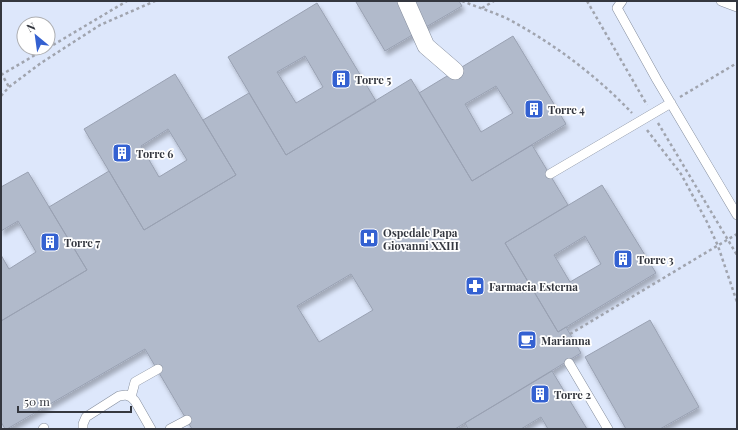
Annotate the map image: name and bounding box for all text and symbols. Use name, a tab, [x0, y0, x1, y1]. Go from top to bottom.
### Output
north arrow	[16, 16, 56, 56]
text: N	[24, 18, 38, 35]
building icon: Torre 5	[330, 68, 352, 90]
place label: Torre 5	[355, 72, 391, 87]
building icon: Torre 4	[523, 98, 545, 120]
place label: Torre 4	[548, 102, 585, 117]
building icon: Torre 6	[111, 142, 133, 164]
place label: Torre 6	[136, 146, 174, 161]
place label: Ospedale Papa Giovanni XXIII	[383, 225, 459, 253]
hospital icon: Ospedale Papa Giovanni XXIII	[358, 227, 380, 249]
building icon: Torre 7	[39, 231, 61, 253]
place label: Torre 7	[64, 235, 100, 250]
building icon: Torre 3	[612, 248, 634, 270]
place label: Torre 3	[637, 252, 674, 267]
pharmacy icon: Farmacia Esterna	[464, 275, 486, 297]
place label: Farmacia Esterna	[489, 279, 578, 294]
cafe icon: Marianna	[516, 329, 538, 351]
place label: Marianna	[541, 333, 591, 348]
building icon: Torre 2	[529, 383, 551, 405]
place label: Torre 2	[554, 387, 591, 402]
scale bar	[18, 388, 131, 414]
text: 50 m	[24, 393, 50, 409]

